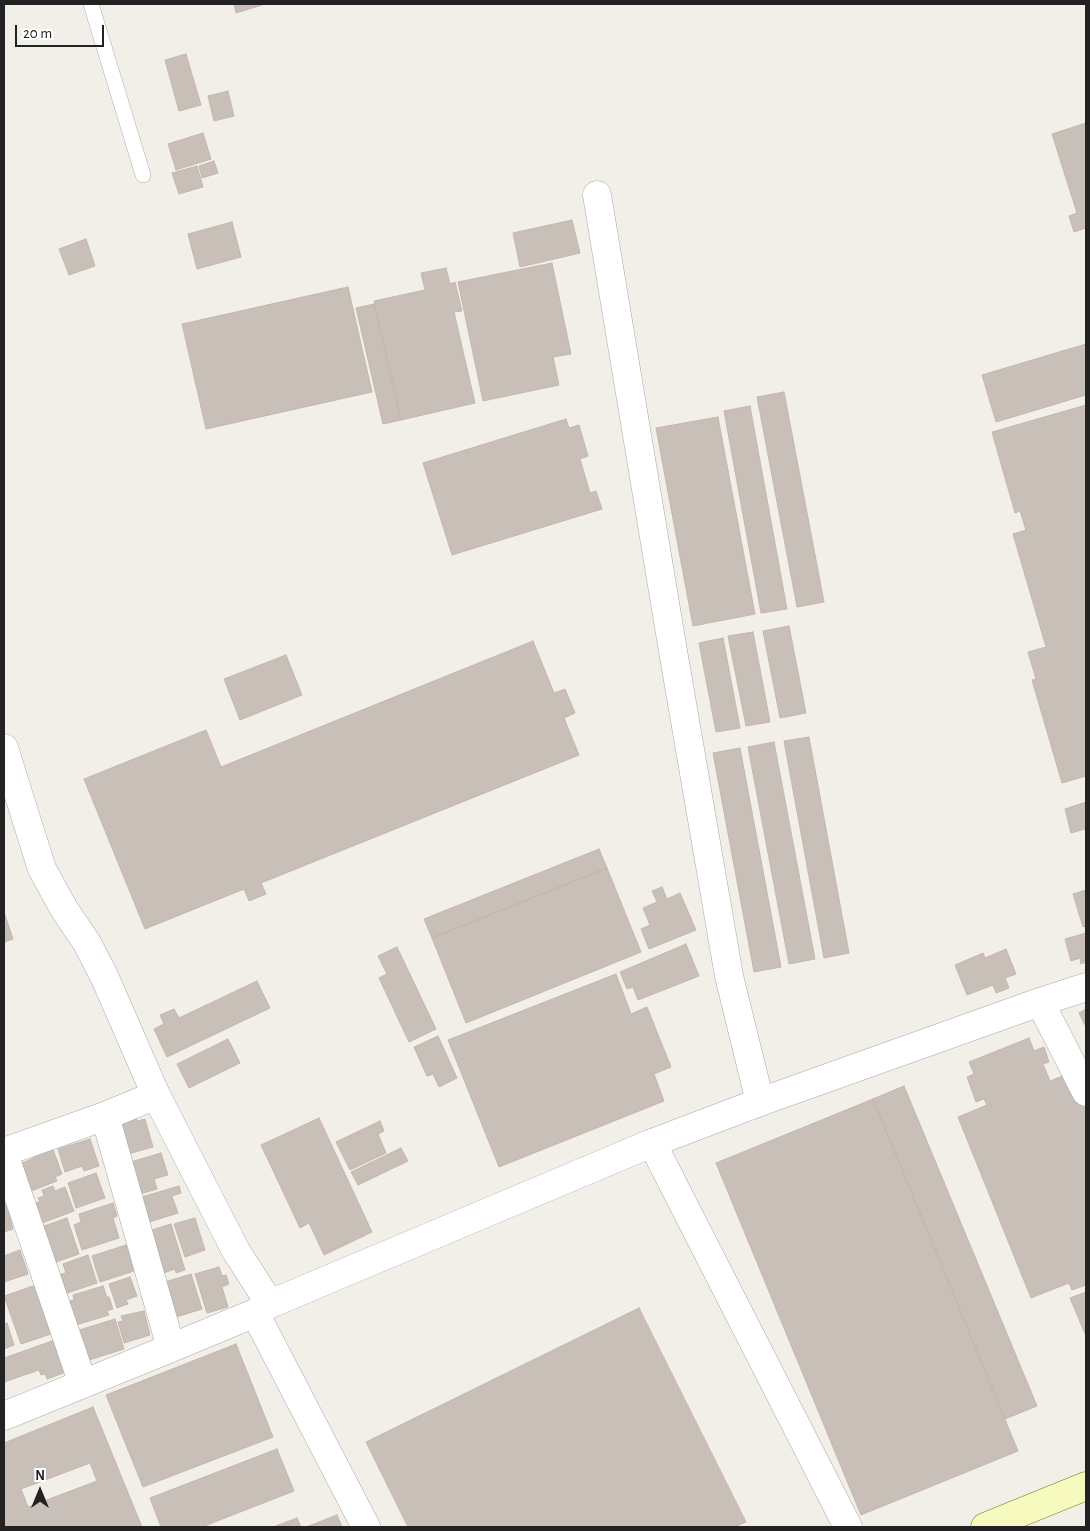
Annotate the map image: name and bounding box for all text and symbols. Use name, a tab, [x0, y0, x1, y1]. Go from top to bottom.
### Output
scale bar	[18, 15, 106, 47]
text: 20 m	[23, 26, 52, 41]
north arrow	[15, 1466, 65, 1516]
text: N	[35, 1469, 45, 1483]

